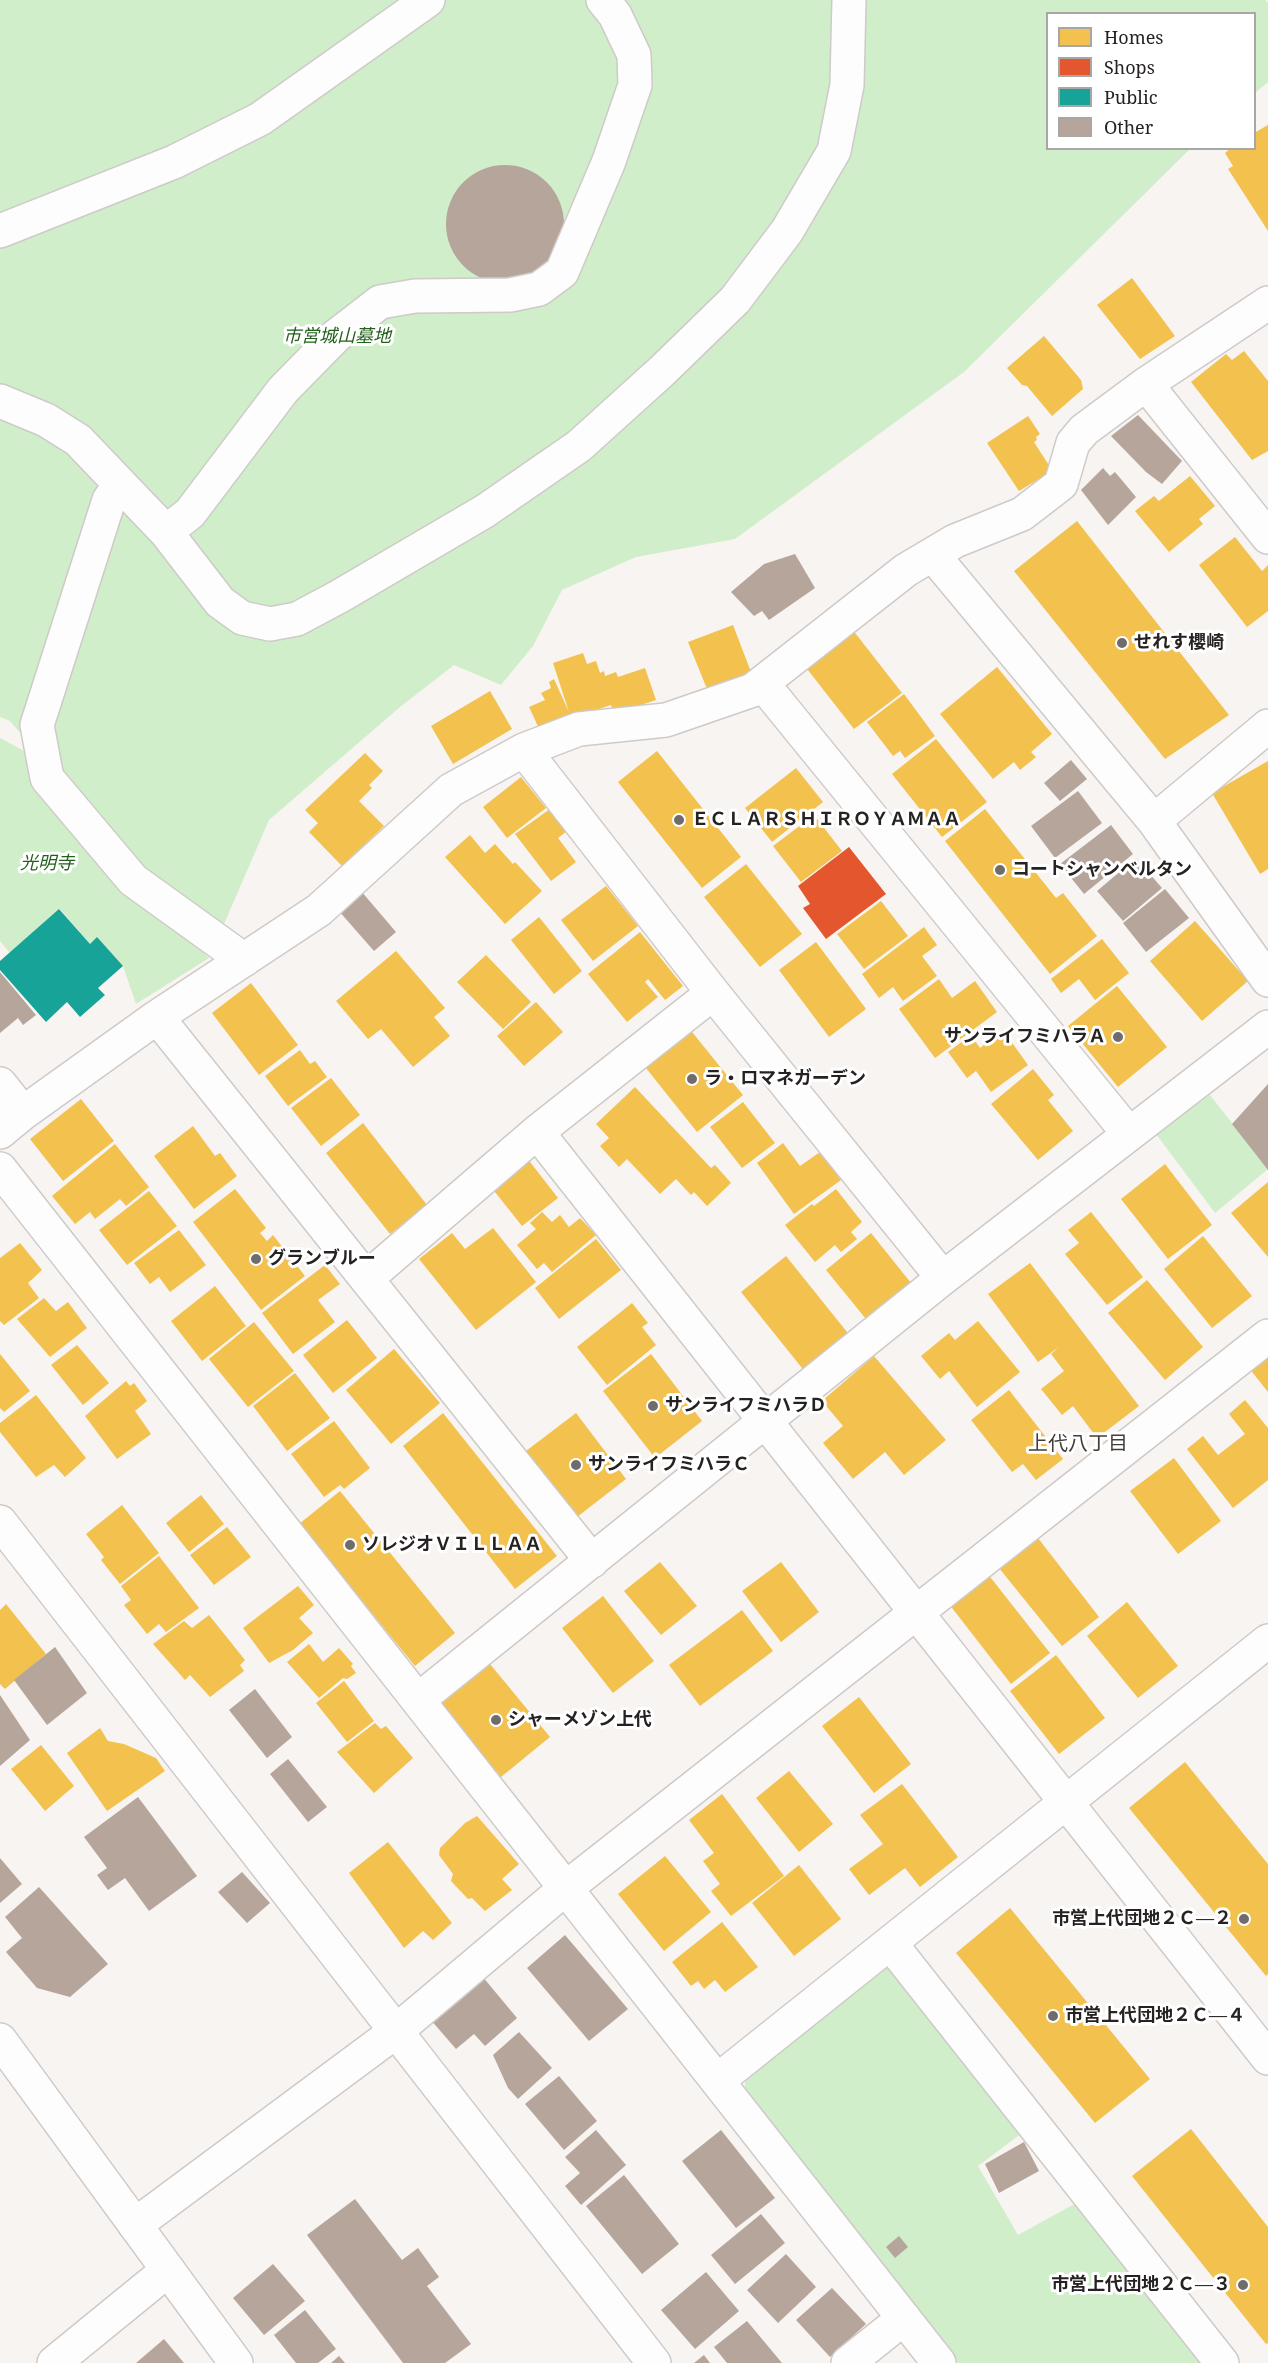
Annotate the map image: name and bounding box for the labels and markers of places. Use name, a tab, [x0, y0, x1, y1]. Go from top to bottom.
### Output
place label: せれす櫻崎	[1134, 632, 1224, 654]
marker: せれす櫻崎	[1115, 636, 1129, 650]
place label: ＥＣＬＡＲＳＨＩＲＯＹＡＭＡＡ	[691, 809, 961, 831]
marker: ＥＣＬＡＲＳＨＩＲＯＹＡＭＡＡ	[672, 813, 686, 827]
place label: コートシャンベルタン	[1012, 859, 1192, 881]
marker: コートシャンベルタン	[993, 863, 1007, 877]
place label: サンライフミハラＡ	[944, 1026, 1106, 1048]
marker: サンライフミハラＡ	[1111, 1030, 1125, 1044]
place label: ラ・ロマネガーデン	[704, 1068, 866, 1090]
marker: ラ・ロマネガーデン	[685, 1072, 699, 1086]
place label: グランブルー	[268, 1248, 376, 1270]
marker: グランブルー	[249, 1252, 263, 1266]
place label: サンライフミハラＤ	[665, 1395, 827, 1417]
marker: サンライフミハラＤ	[646, 1399, 660, 1413]
place label: サンライフミハラＣ	[588, 1454, 750, 1476]
marker: サンライフミハラＣ	[569, 1458, 583, 1472]
place label: ソレジオＶＩＬＬＡＡ	[362, 1534, 542, 1556]
marker: ソレジオＶＩＬＬＡＡ	[343, 1538, 357, 1552]
place label: シャーメゾン上代	[508, 1709, 652, 1731]
marker: シャーメゾン上代	[489, 1713, 503, 1727]
place label: 市営上代団地２Ｃ―２	[1052, 1908, 1232, 1930]
marker: 市営上代団地２Ｃ―２	[1237, 1912, 1251, 1926]
place label: 市営上代団地２Ｃ―４	[1065, 2005, 1245, 2027]
marker: 市営上代団地２Ｃ―４	[1046, 2009, 1060, 2023]
place label: 市営上代団地２Ｃ―３	[1051, 2274, 1231, 2296]
marker: 市営上代団地２Ｃ―３	[1236, 2278, 1250, 2292]

